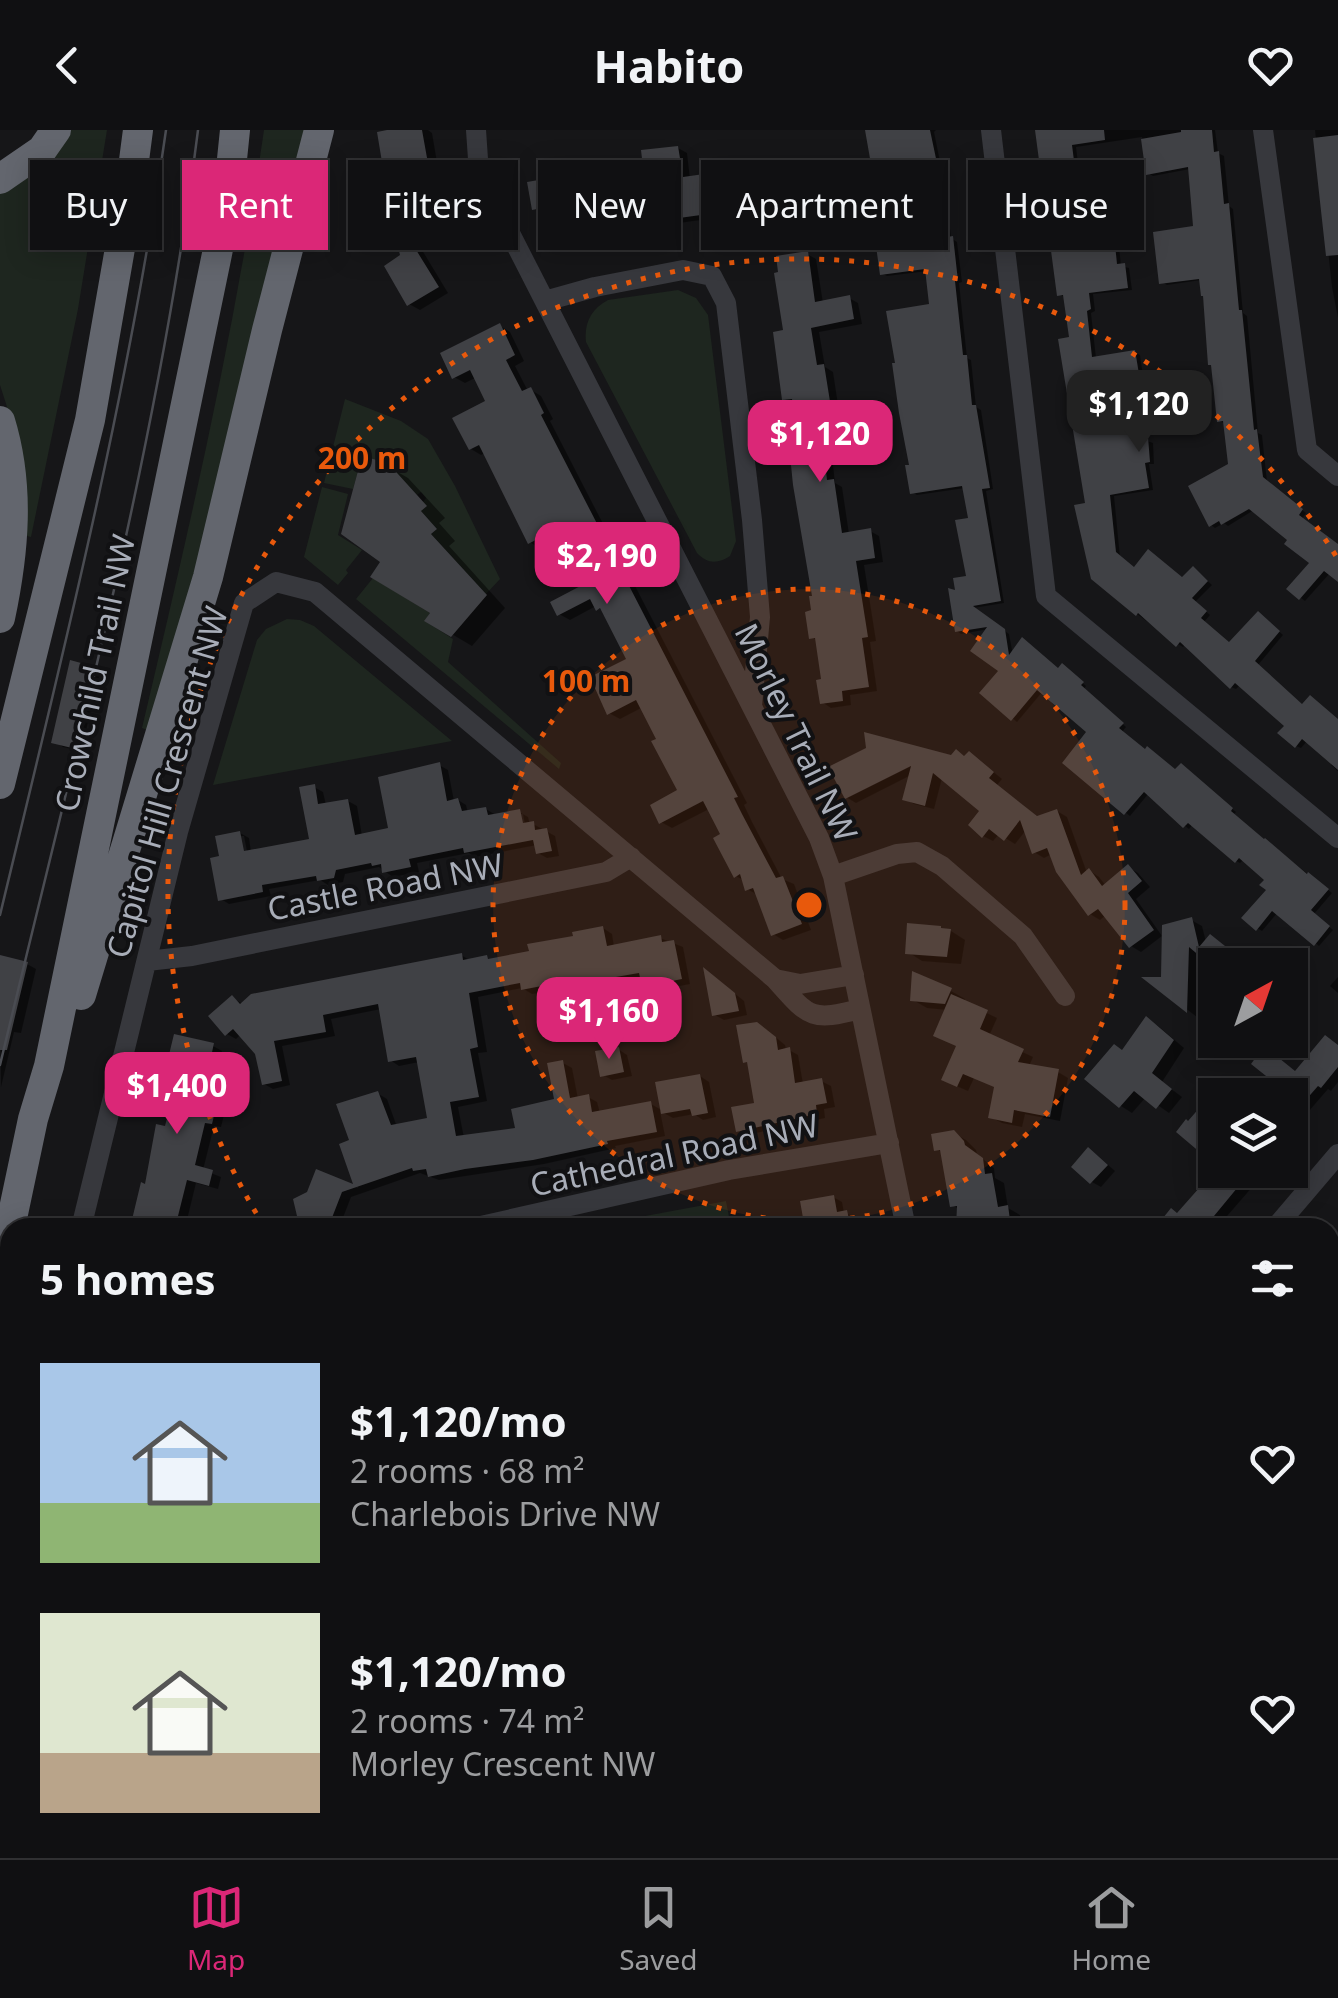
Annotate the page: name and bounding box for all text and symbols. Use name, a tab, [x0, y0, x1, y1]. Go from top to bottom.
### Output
text: Habito	[594, 35, 744, 96]
icon: back	[40, 38, 95, 93]
icon: heart	[1243, 38, 1298, 93]
chip: Buy	[30, 160, 162, 250]
chip: Rent	[182, 160, 328, 250]
chip: Filters	[348, 160, 518, 250]
chip: New	[538, 160, 681, 250]
chip: Apartment	[701, 160, 948, 250]
chip: House	[968, 160, 1144, 250]
pin: $1,120	[1058, 370, 1220, 455]
text: $1,120	[1089, 381, 1189, 424]
pin: $1,120	[739, 400, 901, 485]
text: $1,120	[770, 411, 870, 454]
text: 200 m	[318, 437, 406, 478]
pin: $2,190	[526, 522, 688, 607]
street label: Crowchild Trail NW	[44, 530, 144, 815]
text: $2,190	[557, 533, 657, 576]
street label: Capitol Hill Crescent NW	[95, 601, 237, 963]
street label: Morley Trail NW	[726, 616, 868, 848]
text: 100 m	[542, 660, 630, 701]
street label: Castle Road NW	[264, 842, 507, 930]
centre of rings	[791, 887, 827, 923]
north arrow	[1198, 948, 1308, 1058]
map controls	[1198, 948, 1308, 1188]
pin: $1,160	[528, 977, 690, 1062]
text: $1,160	[559, 988, 659, 1031]
pin: $1,400	[96, 1052, 258, 1137]
text: $1,400	[127, 1063, 227, 1106]
button: layers	[1198, 1078, 1308, 1188]
street label: Cathedral Road NW	[526, 1102, 822, 1206]
text: 5 homes	[40, 1250, 216, 1307]
icon: filters	[1245, 1251, 1300, 1306]
text: $1,120/mo	[350, 1392, 567, 1449]
icon: home	[120, 1403, 240, 1523]
icon: heart	[1245, 1436, 1300, 1491]
text: 2 rooms · 68 m²	[350, 1449, 584, 1492]
text: Charlebois Drive NW	[350, 1492, 660, 1535]
text: $1,120/mo	[350, 1642, 567, 1699]
icon: home	[120, 1653, 240, 1773]
icon: heart	[1245, 1686, 1300, 1741]
text: 2 rooms · 74 m²	[350, 1699, 584, 1742]
text: Morley Crescent NW	[350, 1742, 655, 1785]
tab: Map	[187, 1880, 245, 1978]
tab: Saved	[619, 1880, 697, 1978]
tab: Home	[1071, 1880, 1151, 1978]

